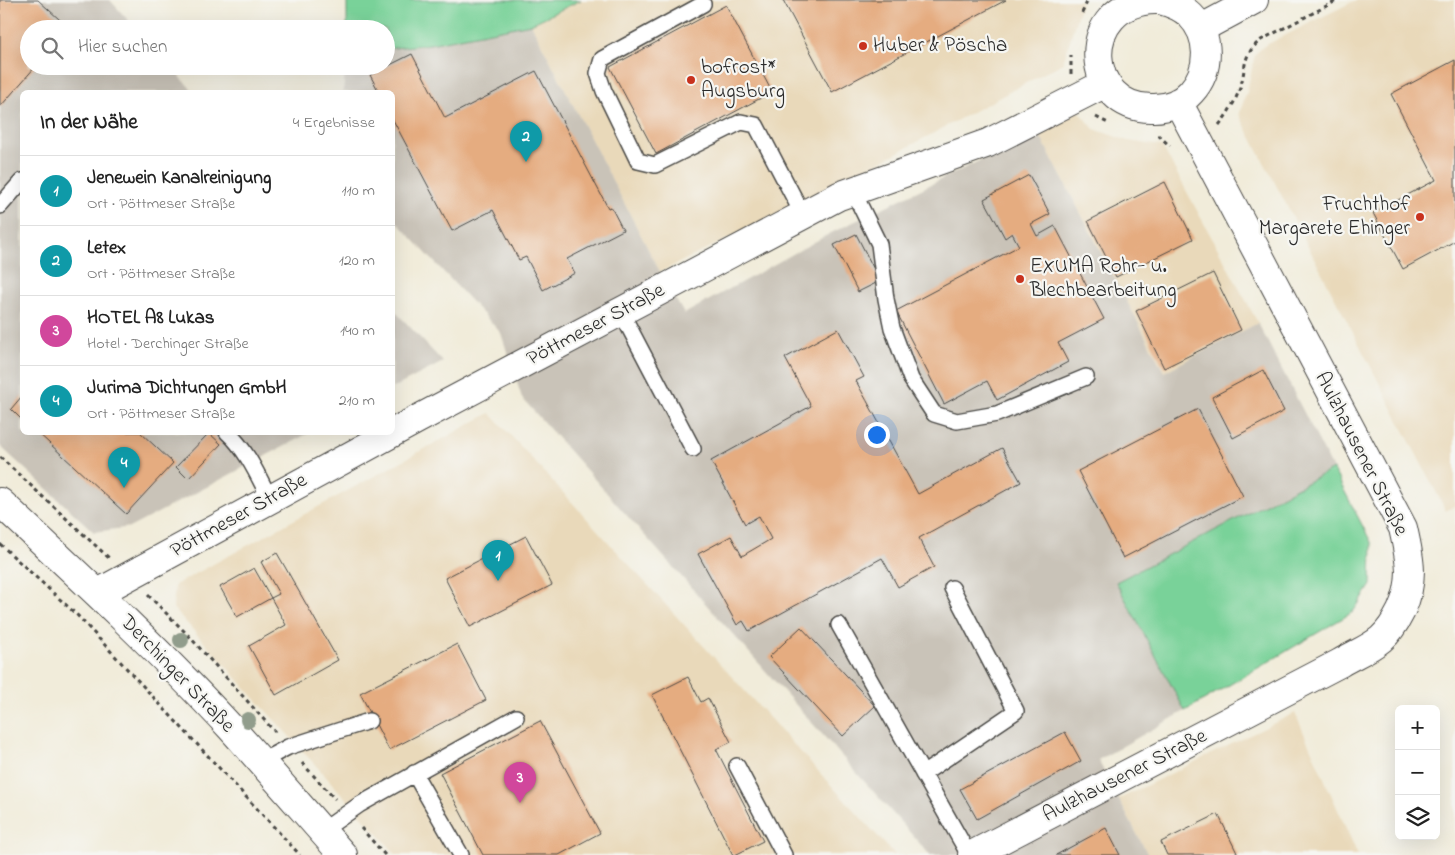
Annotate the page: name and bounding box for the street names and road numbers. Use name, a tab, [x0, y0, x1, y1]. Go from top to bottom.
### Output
street label: Pöttmeser Straße	[522, 276, 671, 374]
street label: Aulzhausener Straße	[1307, 367, 1416, 542]
street label: Pöttmeser Straße	[165, 466, 313, 566]
street label: Derchinger Straße	[111, 607, 242, 742]
street label: Aulzhausener Straße	[1038, 721, 1213, 830]

